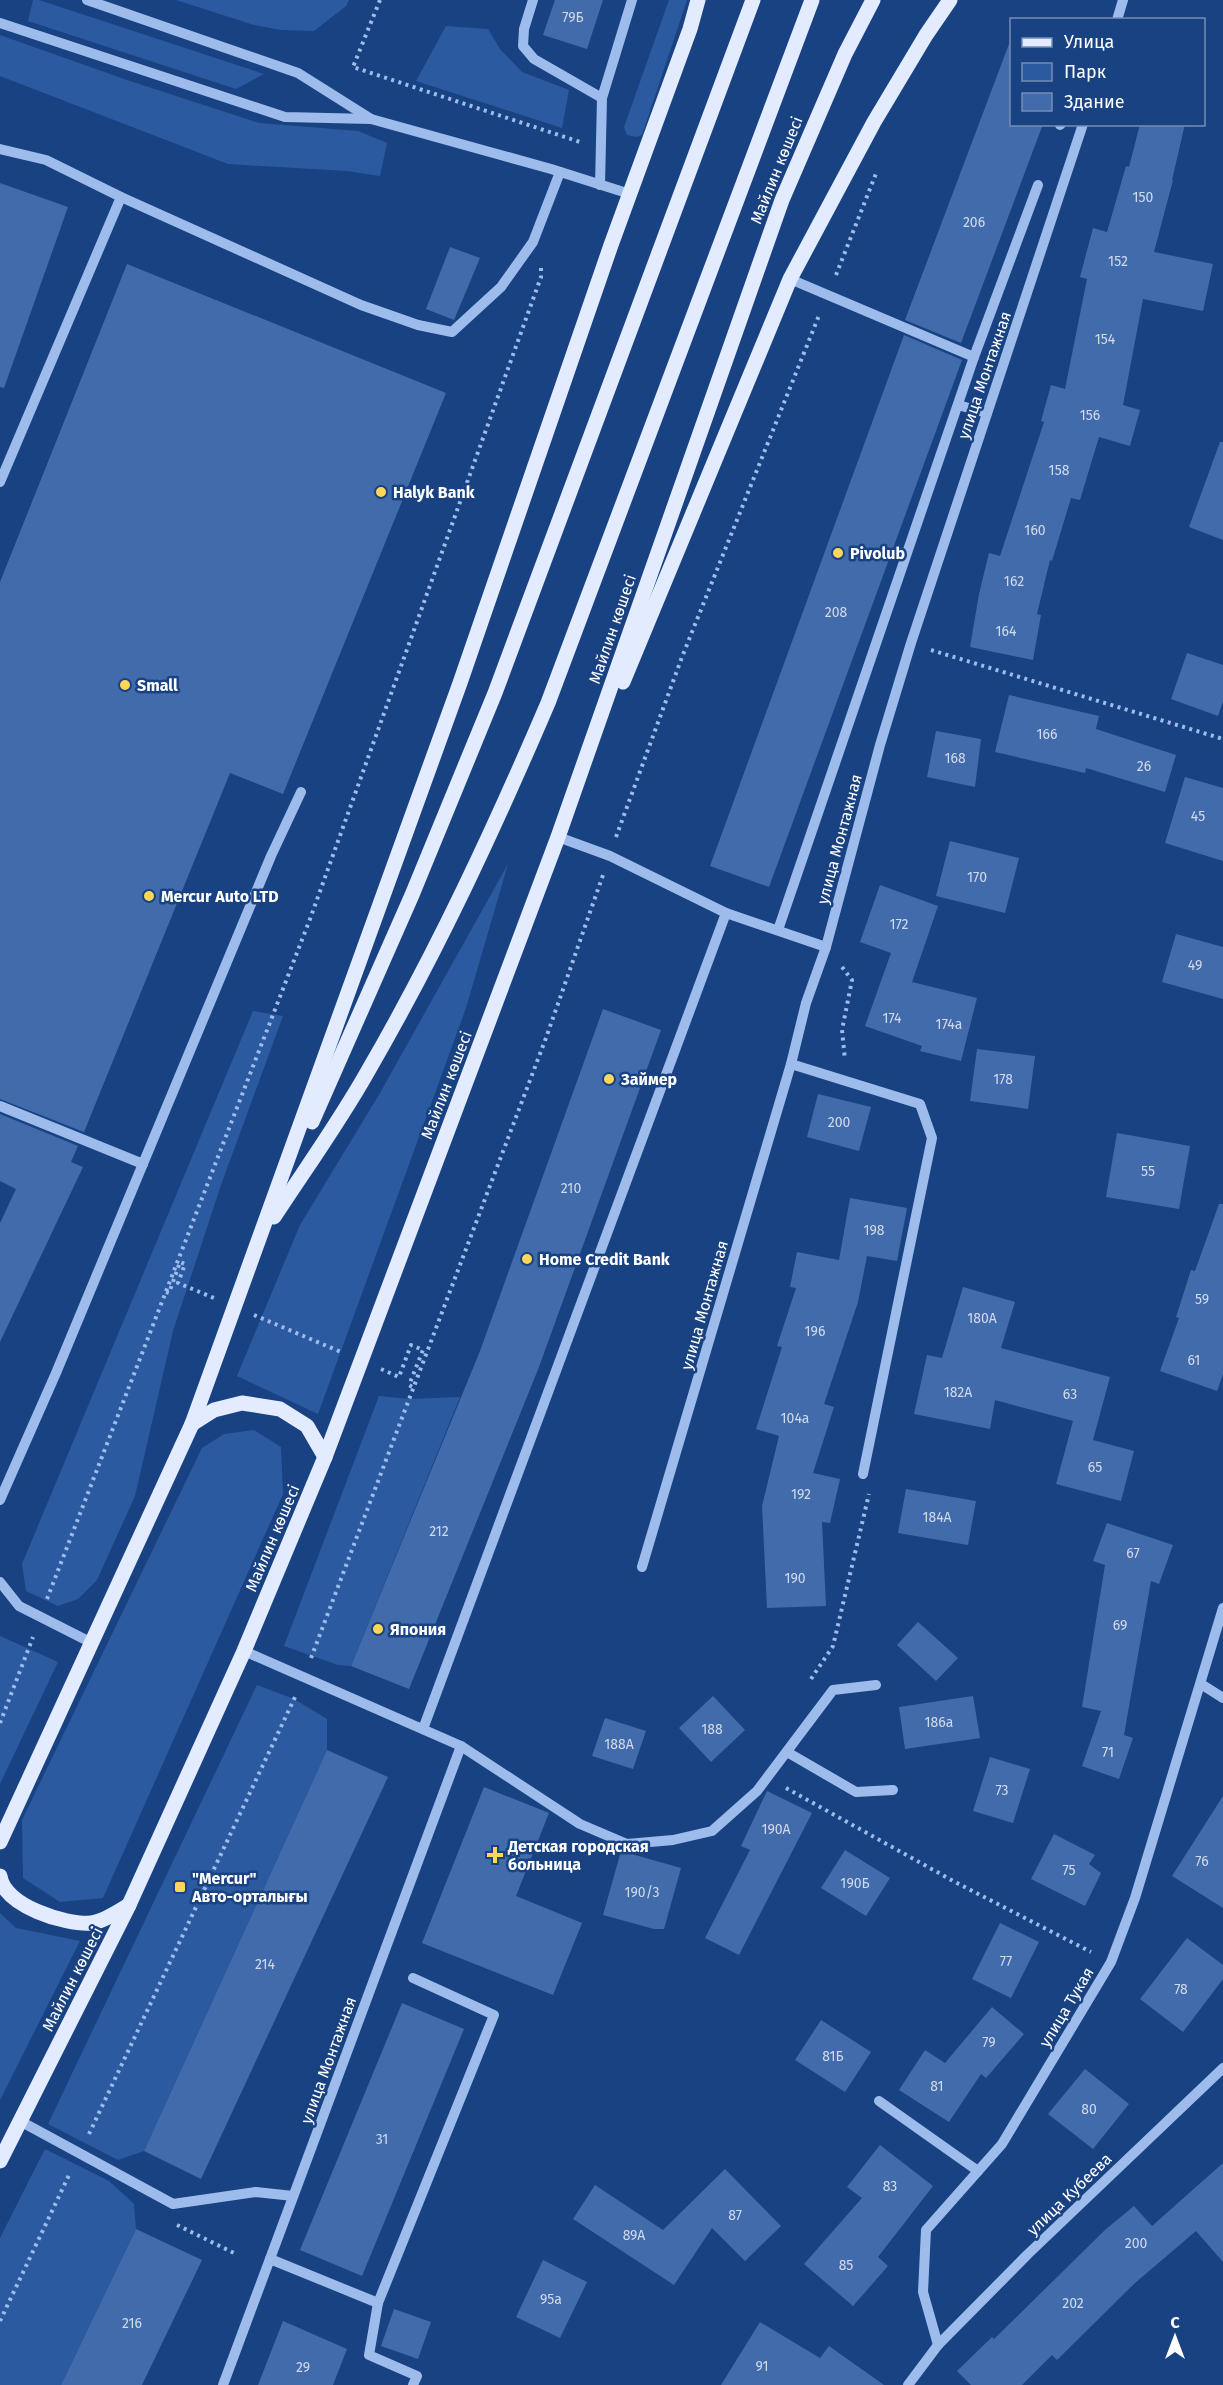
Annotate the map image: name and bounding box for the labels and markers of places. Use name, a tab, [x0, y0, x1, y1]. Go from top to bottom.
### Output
place label: Halyk Bank	[393, 483, 475, 502]
marker: Halyk Bank	[374, 485, 388, 499]
place label: Pivolub	[850, 544, 905, 563]
marker: Pivolub	[831, 546, 845, 560]
place label: Small	[137, 676, 178, 695]
marker: Small	[118, 678, 132, 692]
place label: Mercur Auto LTD	[161, 887, 279, 906]
marker: Mercur Auto LTD	[142, 889, 156, 903]
place label: Займер	[620, 1070, 677, 1089]
marker: Займер	[602, 1072, 616, 1086]
place label: Home Credit Bank	[539, 1250, 670, 1269]
marker: Home Credit Bank	[520, 1252, 534, 1266]
place label: Япония	[390, 1620, 446, 1639]
marker: Япония	[371, 1622, 385, 1636]
place label: Детская городская больница	[507, 1837, 649, 1874]
marker: Детская городская больница	[486, 1846, 504, 1864]
place label: "Mercur" Авто-орталығы	[191, 1869, 308, 1906]
marker: "Mercur" Авто-орталығы	[173, 1880, 187, 1894]

